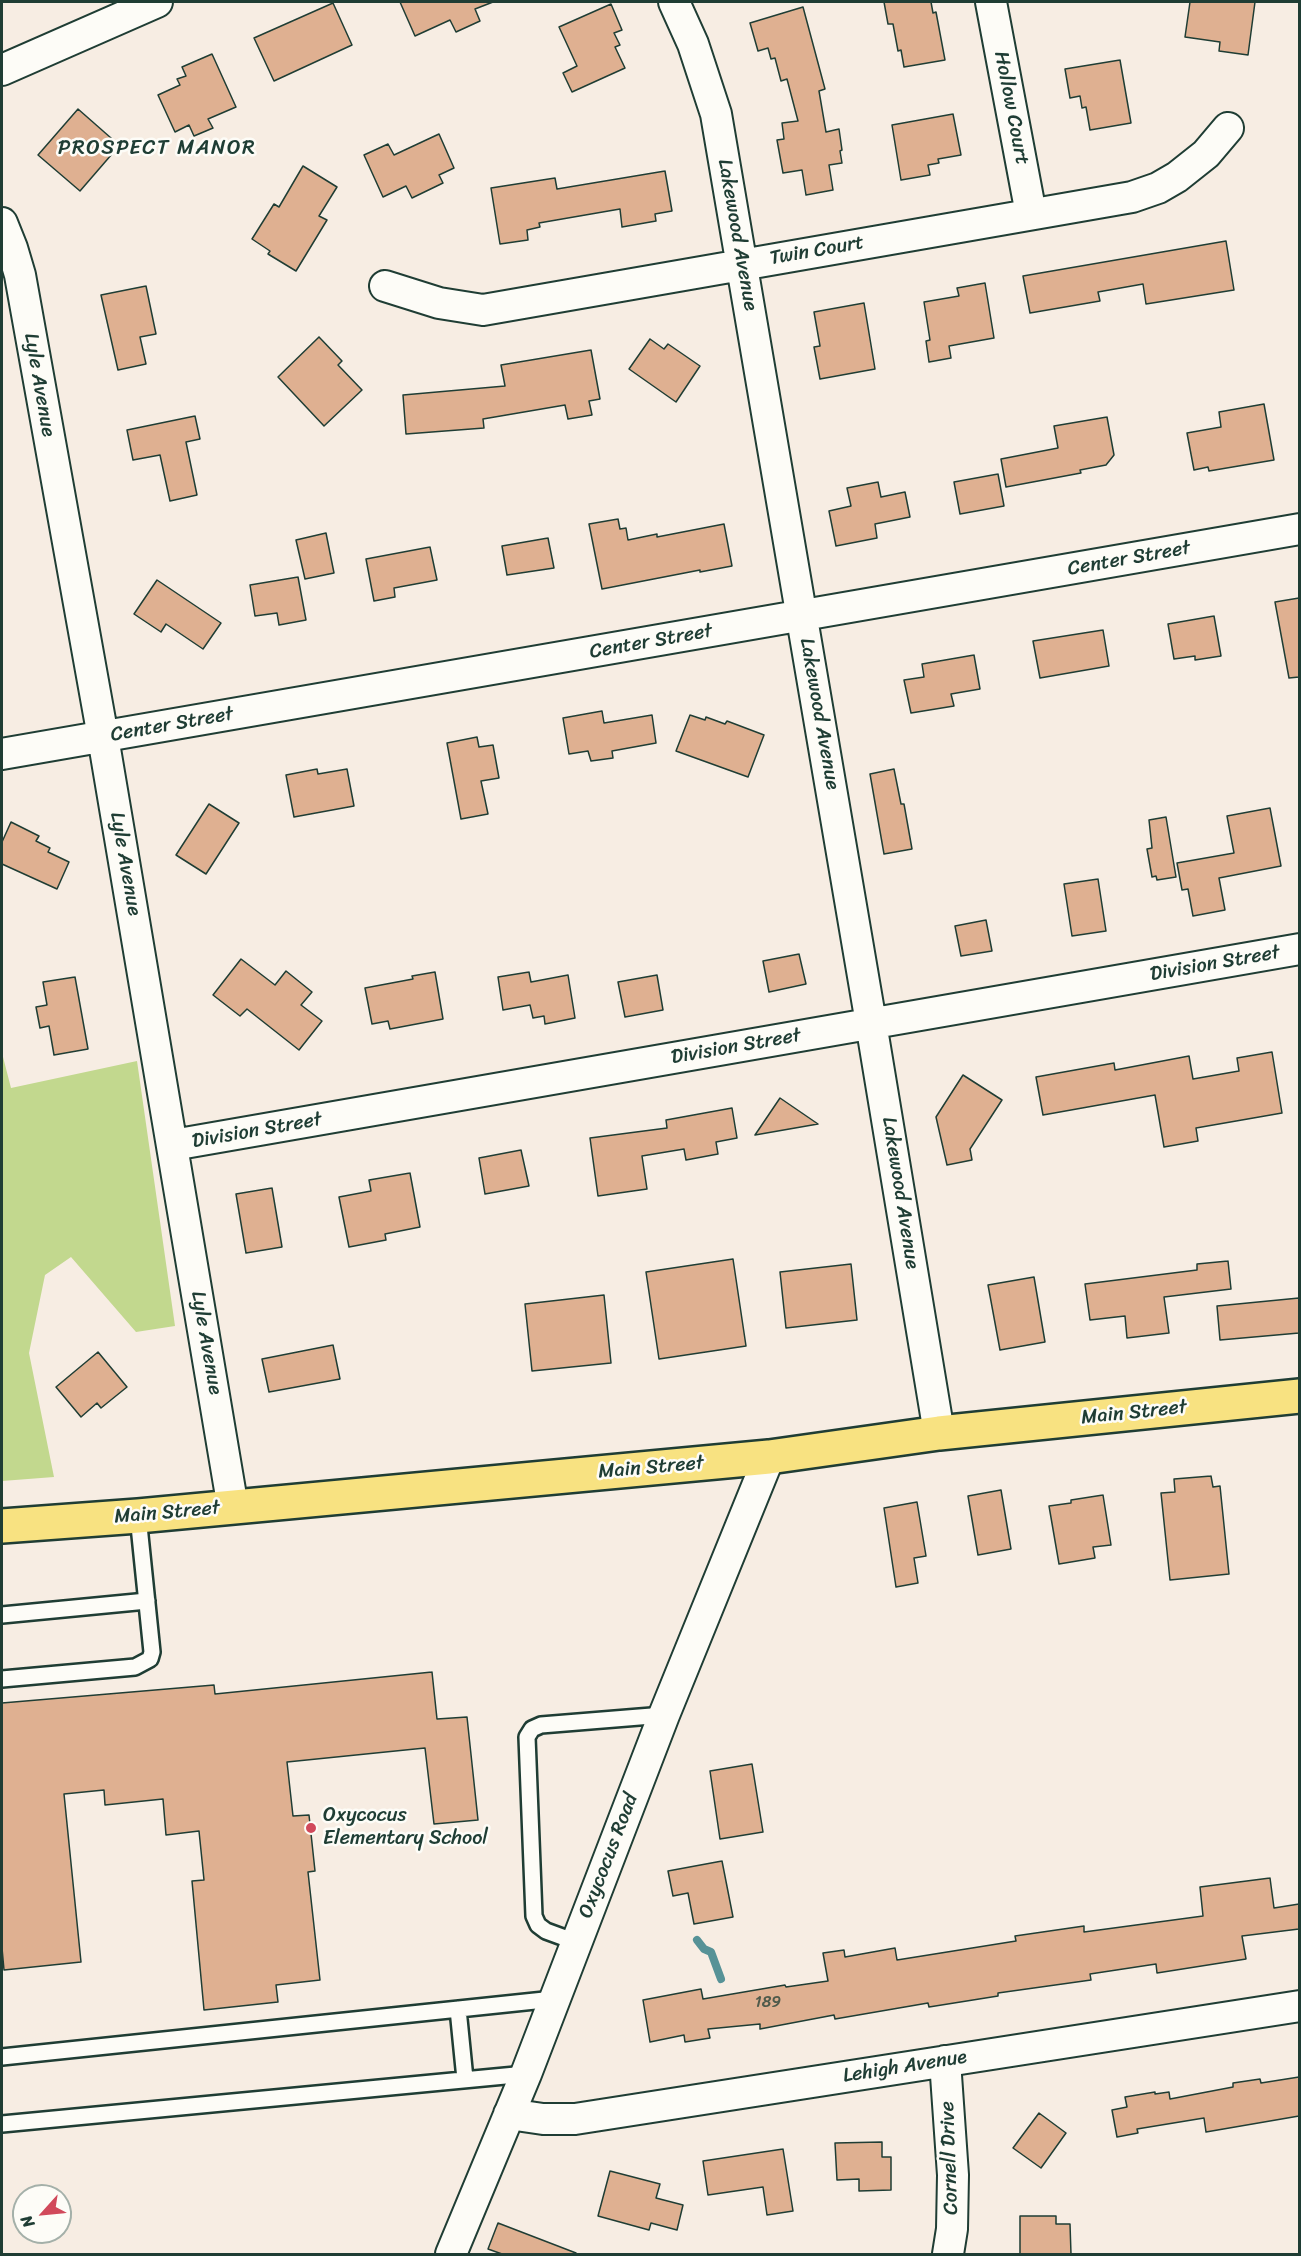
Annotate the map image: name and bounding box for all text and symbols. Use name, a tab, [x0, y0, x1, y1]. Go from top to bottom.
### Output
street label: Hollow Court	[988, 49, 1034, 167]
district label: PROSPECT MANOR	[59, 136, 255, 162]
street label: Lakewood Avenue	[712, 157, 762, 313]
street label: Twin Court	[768, 231, 866, 271]
street label: Lyle Avenue	[18, 331, 60, 439]
street label: Center Street	[1066, 536, 1192, 582]
street label: Center Street	[588, 619, 714, 665]
street label: Lakewood Avenue	[794, 636, 844, 792]
street label: Center Street	[109, 702, 235, 748]
street label: Lyle Avenue	[104, 810, 146, 918]
street label: Division Street	[1148, 941, 1282, 987]
street label: Division Street	[669, 1024, 803, 1070]
street label: Division Street	[190, 1108, 324, 1154]
street label: Lakewood Avenue	[876, 1115, 924, 1271]
street label: Lyle Avenue	[185, 1289, 227, 1397]
street label: Main Street	[1080, 1396, 1188, 1430]
street label: Main Street	[597, 1451, 705, 1485]
street label: Main Street	[113, 1496, 221, 1530]
street label: Oxycocus Road	[574, 1790, 644, 1922]
place label: Oxycocus Elementary School	[323, 1804, 488, 1851]
marker: Oxycocus Elementary School	[304, 1821, 318, 1835]
house number: 189	[755, 1993, 781, 2013]
street label: Lehigh Avenue	[841, 2045, 969, 2089]
street label: Cornell Drive	[936, 2101, 964, 2215]
north arrow	[12, 2184, 72, 2244]
text: N	[12, 2210, 43, 2233]

